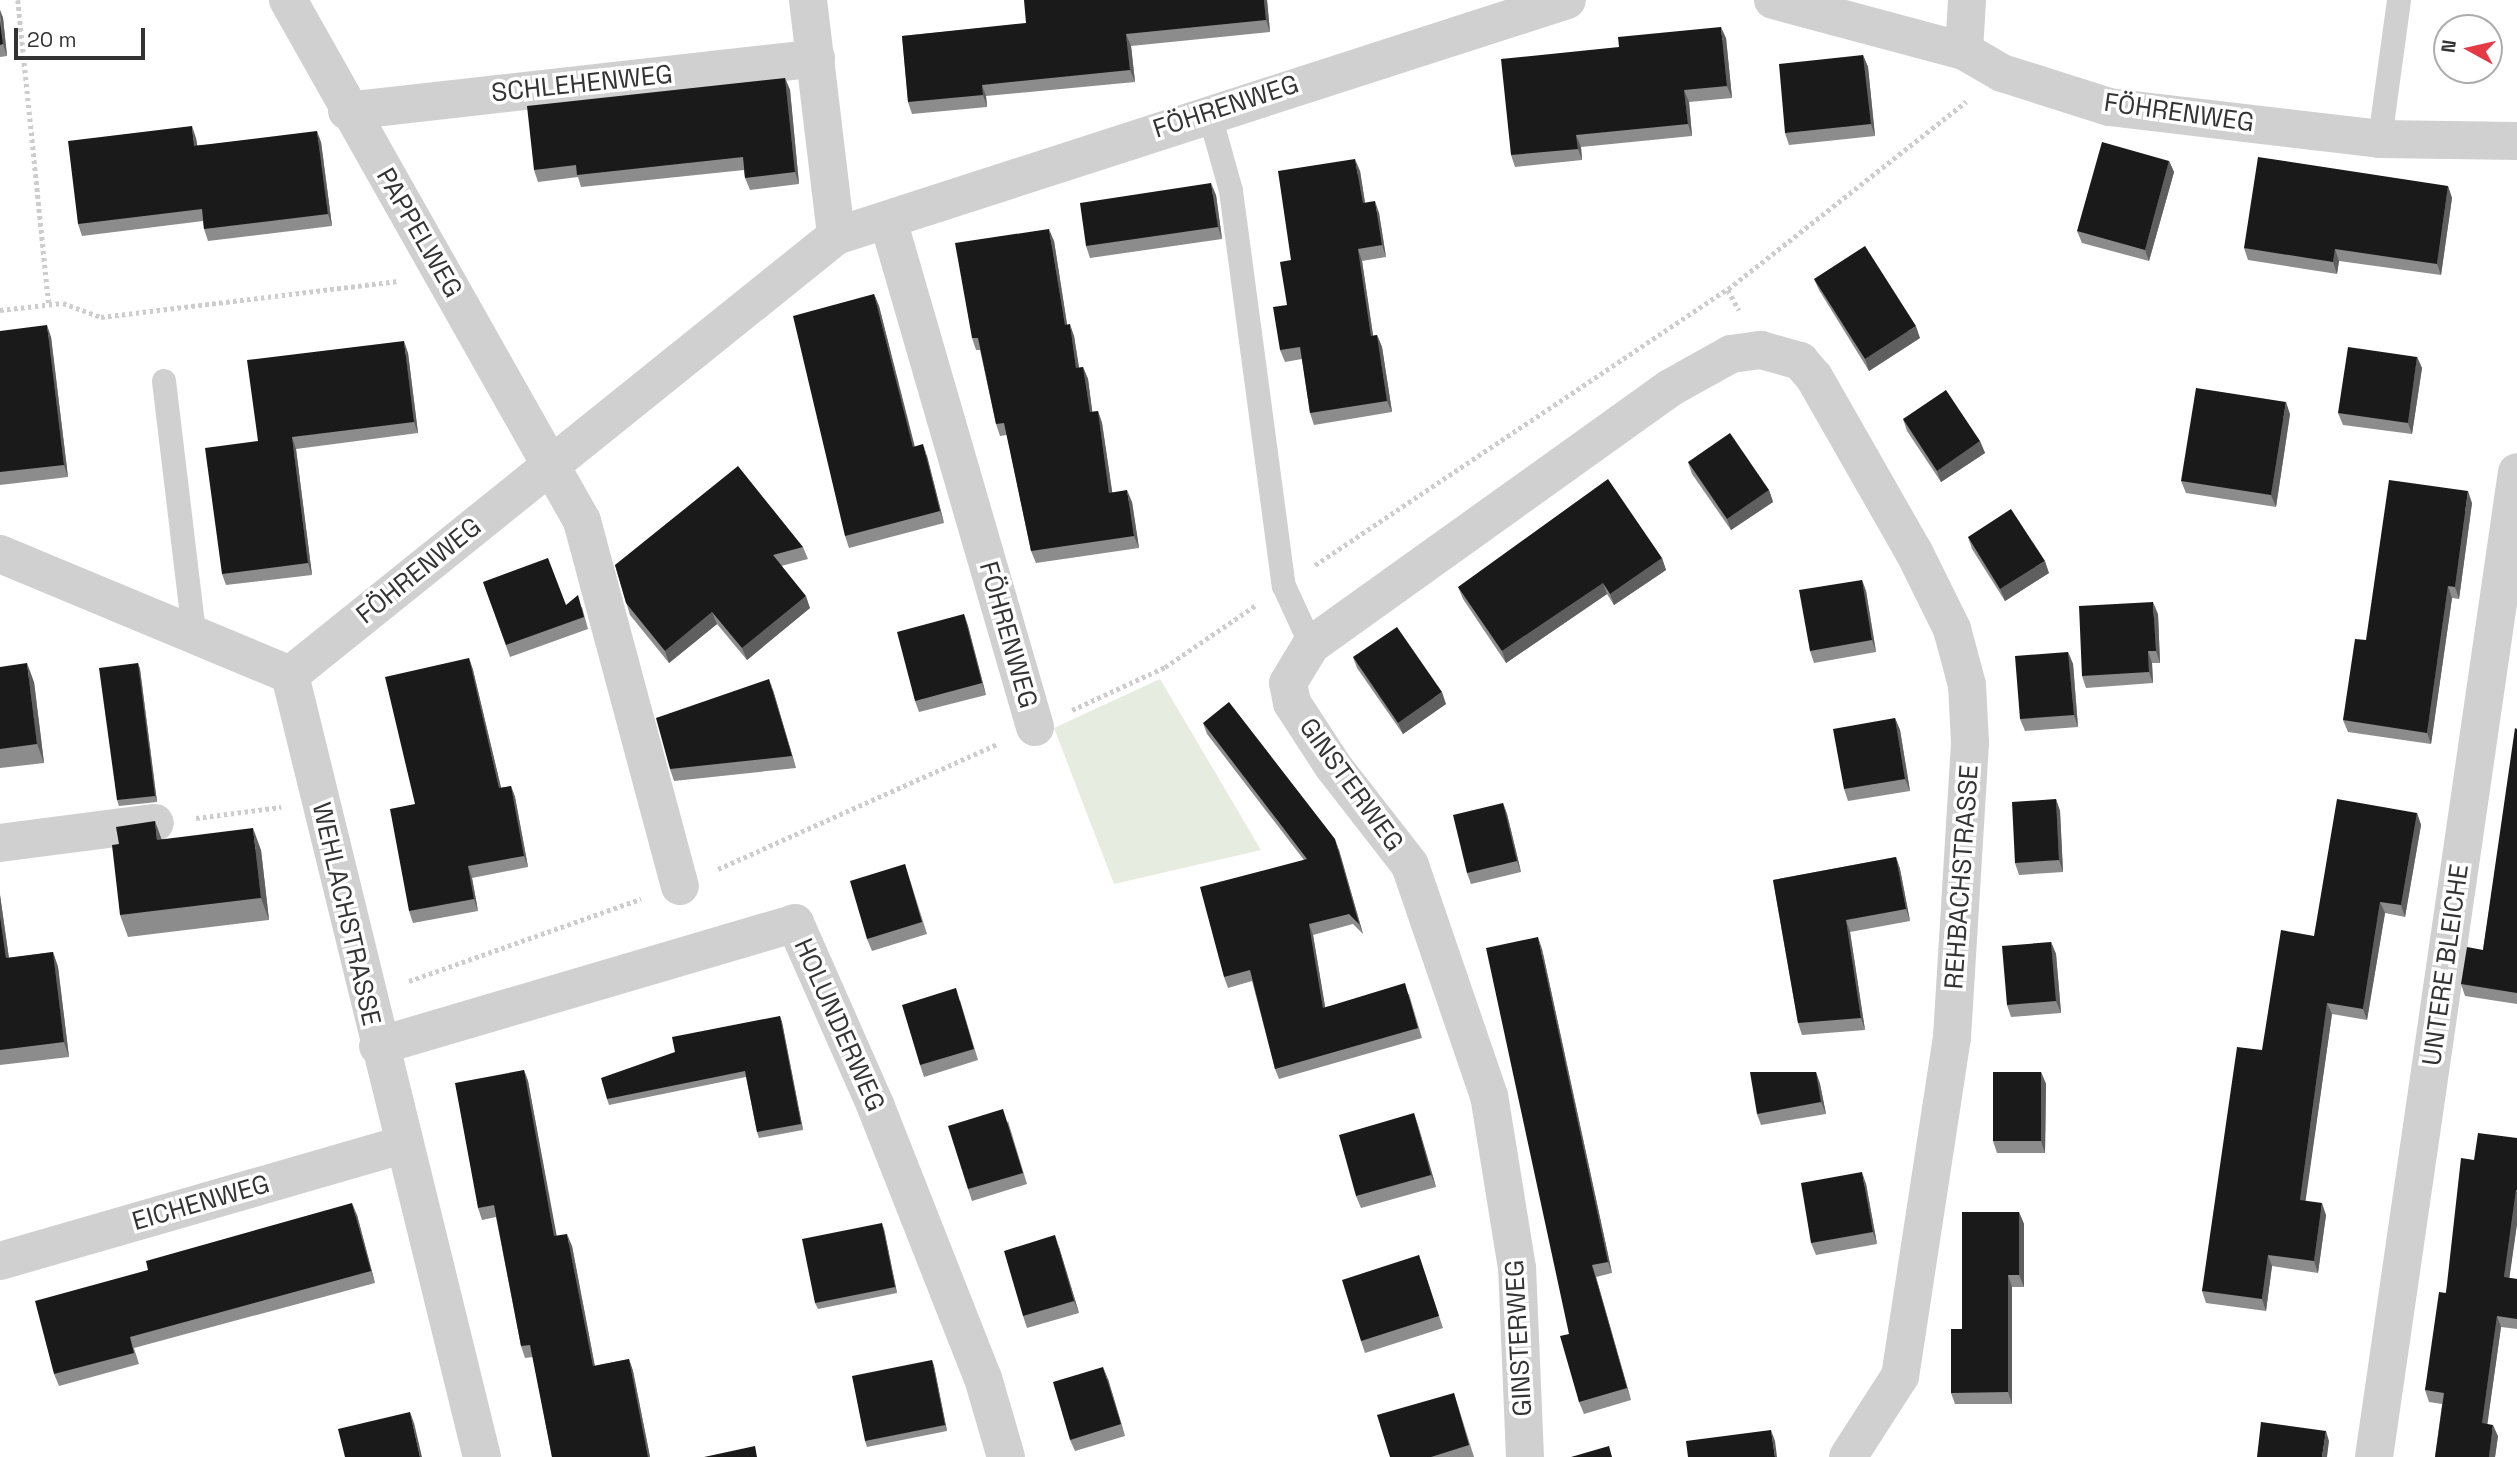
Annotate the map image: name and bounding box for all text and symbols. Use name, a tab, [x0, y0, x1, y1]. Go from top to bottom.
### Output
scale bar	[18, 14, 149, 58]
north arrow	[2433, 14, 2503, 84]
text: 20 m	[27, 26, 77, 53]
text: N	[2435, 38, 2462, 54]
street label: SCHLEHENWEG	[490, 59, 674, 109]
street label: FÖHRENWEG	[1149, 69, 1303, 145]
street label: FÖHRENWEG	[2102, 87, 2256, 139]
street label: PAPPELWEG	[369, 163, 469, 303]
street label: FÖHRENWEG	[350, 511, 488, 631]
street label: FÖHRENWEG	[972, 558, 1044, 712]
street label: GINSTERWEG	[1292, 712, 1410, 858]
street label: REHBACHSTRASSE	[1939, 764, 1985, 990]
street label: WEHLACHSTRASSE	[305, 799, 387, 1029]
street label: UNTERE BLEICHE	[2416, 862, 2476, 1068]
street label: HOLUNDERWEG	[787, 934, 891, 1116]
street label: EICHENWEG	[129, 1169, 273, 1237]
street label: GINSTERWEG	[1499, 1259, 1539, 1417]

